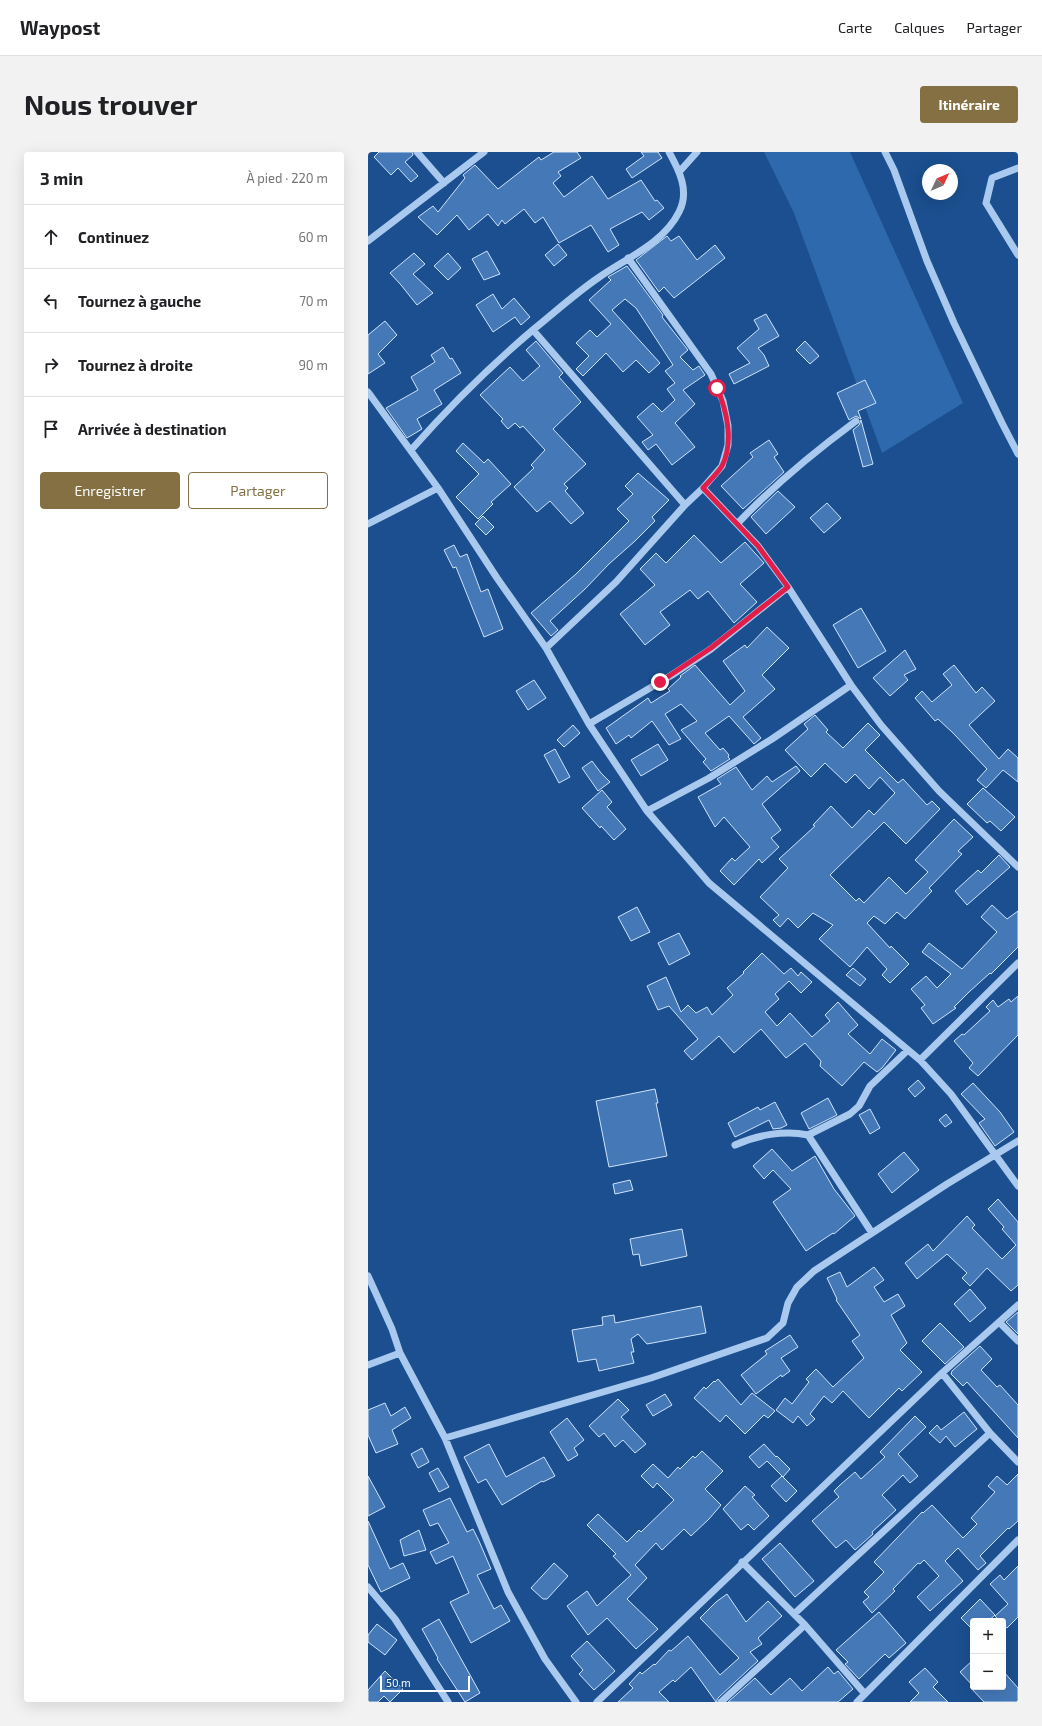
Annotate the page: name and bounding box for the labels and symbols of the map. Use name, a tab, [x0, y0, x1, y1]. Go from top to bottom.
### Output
north arrow	[922, 164, 958, 200]
route start	[708, 379, 726, 397]
route end	[651, 673, 669, 691]
scale bar	[380, 1674, 470, 1693]

